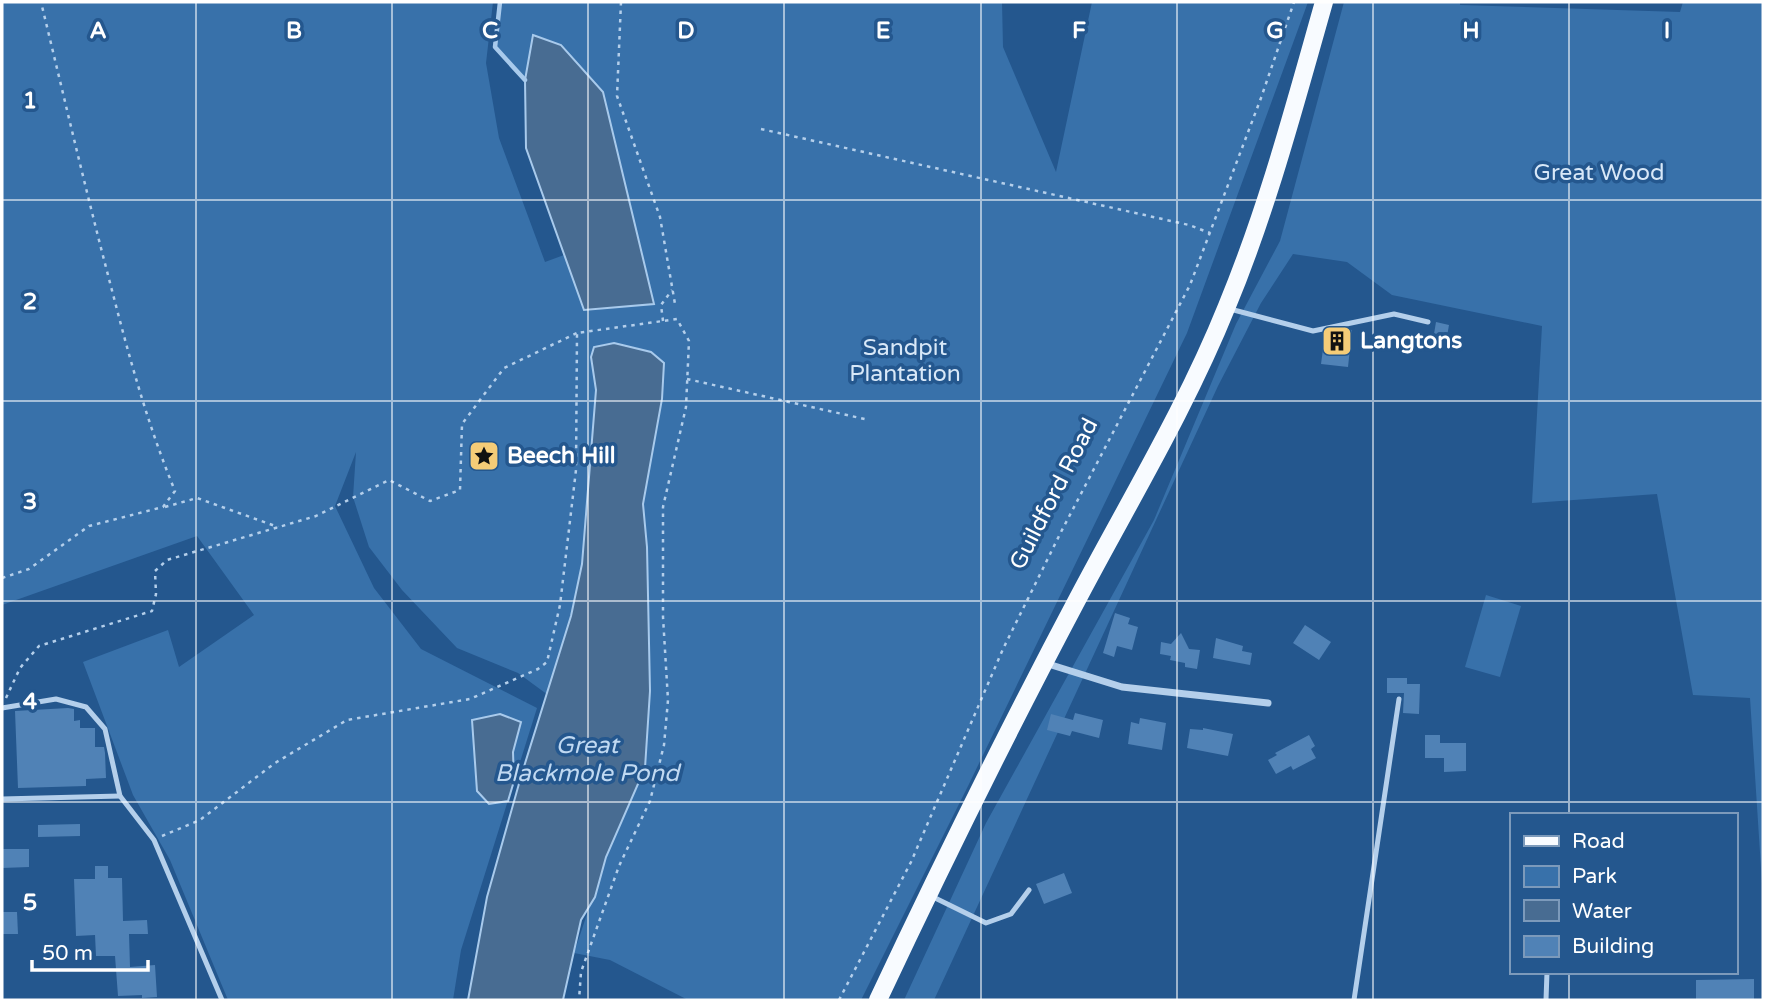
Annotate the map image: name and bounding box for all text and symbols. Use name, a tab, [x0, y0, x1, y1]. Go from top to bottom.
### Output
text: A	[89, 17, 107, 45]
text: B	[286, 17, 302, 45]
text: C	[482, 17, 498, 45]
text: D	[677, 17, 695, 45]
text: E	[876, 17, 890, 45]
text: F	[1072, 17, 1086, 45]
text: G	[1266, 17, 1284, 45]
text: H	[1462, 17, 1480, 45]
text: I	[1664, 17, 1670, 45]
text: 1	[23, 87, 37, 115]
park label: Great Wood	[1533, 159, 1665, 187]
text: 2	[23, 288, 37, 316]
building icon: Langtons	[1320, 324, 1354, 358]
place label: Langtons	[1360, 327, 1462, 355]
park label: Sandpit Plantation	[849, 334, 961, 388]
street label: Guildford Road	[1004, 414, 1104, 574]
place icon: Beech Hill	[467, 439, 501, 473]
place label: Beech Hill	[507, 442, 615, 470]
text: 3	[23, 488, 37, 516]
text: 4	[23, 688, 38, 716]
water label: Great Blackmole Pond	[495, 731, 682, 788]
legend	[1510, 813, 1737, 974]
text: Road	[1572, 829, 1625, 854]
text: Park	[1572, 864, 1617, 889]
text: 5	[23, 889, 37, 917]
text: Water	[1572, 899, 1632, 924]
scale bar	[32, 928, 147, 972]
text: Building	[1572, 934, 1654, 959]
text: 50 m	[42, 941, 93, 966]

